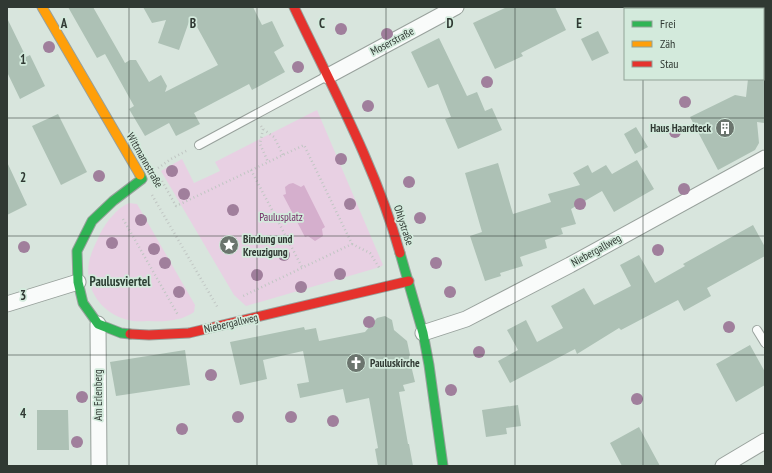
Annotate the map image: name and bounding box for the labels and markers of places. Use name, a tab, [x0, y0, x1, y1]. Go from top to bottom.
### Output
building icon: Haus Haardteck	[714, 117, 736, 139]
place label: Haus Haardteck	[650, 121, 711, 135]
place label: Bindung und Kreuzigung	[243, 232, 293, 259]
place icon: Bindung und Kreuzigung	[218, 234, 240, 256]
church icon: Pauluskirche	[345, 352, 367, 374]
place label: Pauluskirche	[370, 356, 420, 370]

